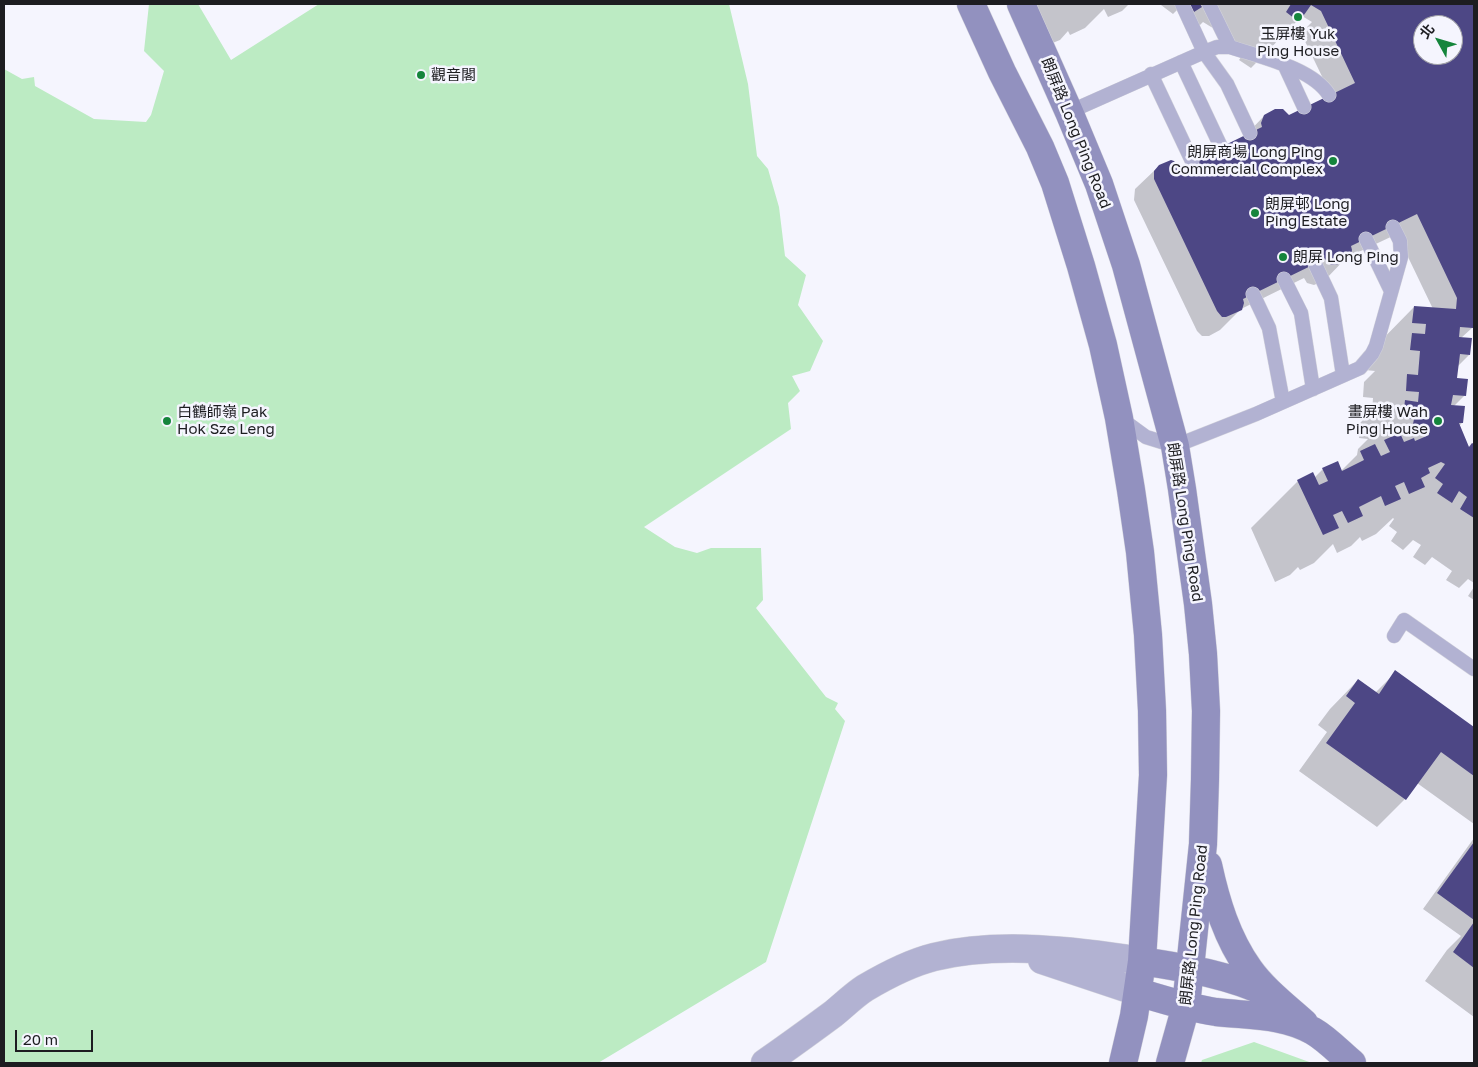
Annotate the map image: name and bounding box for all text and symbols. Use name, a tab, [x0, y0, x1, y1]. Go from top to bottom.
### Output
marker: 玉屏樓 Yuk Ping House	[1292, 11, 1304, 23]
north arrow	[1413, 15, 1463, 65]
text: 北	[1416, 20, 1438, 42]
place label: 玉屏樓 Yuk Ping House	[1257, 25, 1339, 60]
street label: 朗屏路 Long Ping Road	[1037, 55, 1115, 211]
place label: 觀音閣	[431, 66, 476, 84]
marker: 觀音閣	[415, 69, 427, 81]
place label: 朗屏商場 Long Ping Commercial Complex	[1171, 143, 1323, 178]
marker: 朗屏商場 Long Ping Commercial Complex	[1327, 155, 1339, 167]
place label: 朗屏邨 Long Ping Estate	[1265, 195, 1350, 230]
marker: 朗屏邨 Long Ping Estate	[1249, 207, 1261, 219]
place label: 朗屏 Long Ping	[1293, 248, 1399, 266]
marker: 朗屏 Long Ping	[1277, 251, 1289, 263]
place label: 白鶴師嶺 Pak Hok Sze Leng	[177, 403, 275, 438]
place label: 畫屏樓 Wah Ping House	[1346, 403, 1428, 438]
marker: 白鶴師嶺 Pak Hok Sze Leng	[161, 415, 173, 427]
marker: 畫屏樓 Wah Ping House	[1432, 415, 1444, 427]
street label: 朗屏路 Long Ping Road	[1164, 441, 1206, 603]
street label: 朗屏路 Long Ping Road	[1177, 844, 1211, 1006]
scale bar	[18, 1020, 95, 1052]
text: 20 m	[23, 1030, 58, 1048]

